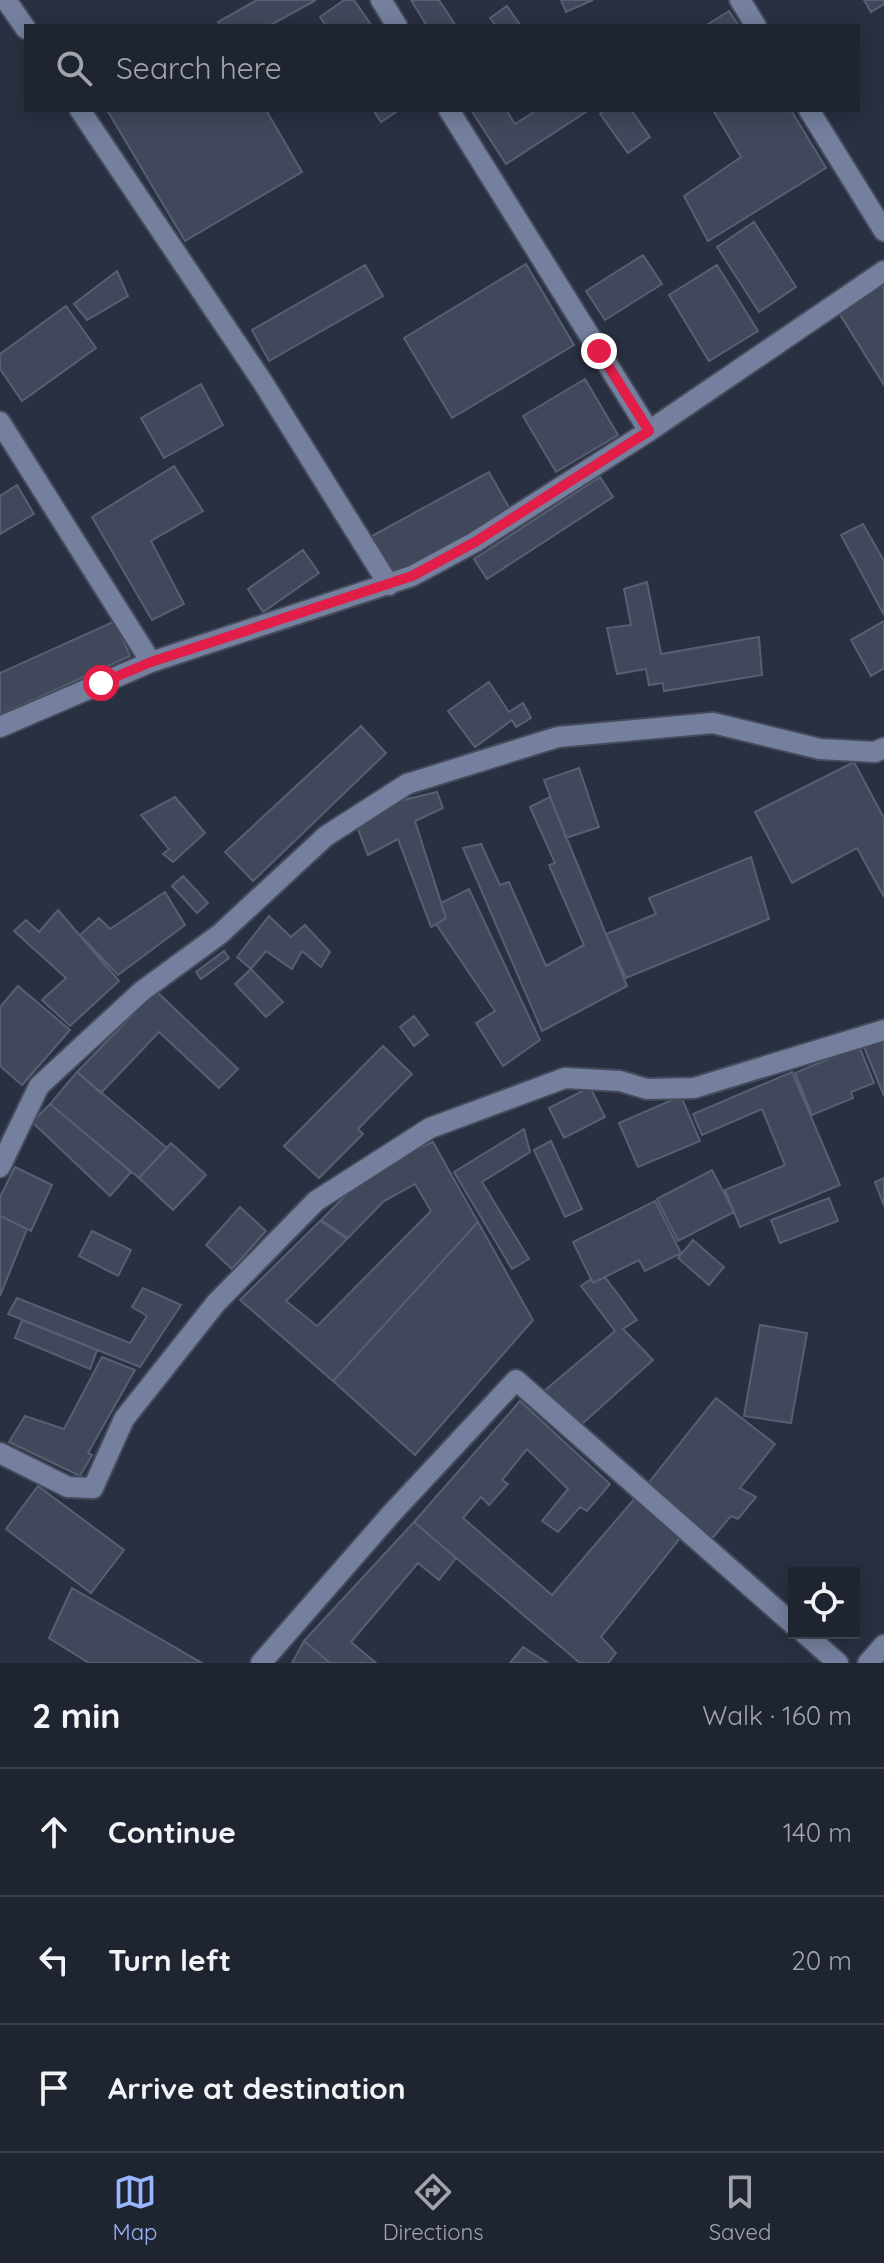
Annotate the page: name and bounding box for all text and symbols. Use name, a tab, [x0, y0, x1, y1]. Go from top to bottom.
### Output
search box	[24, 24, 860, 112]
icon: search	[52, 46, 96, 90]
text: Search here	[116, 49, 282, 87]
route end	[581, 333, 617, 369]
route start	[83, 665, 119, 701]
map controls	[788, 1567, 860, 1639]
button: locate	[788, 1567, 860, 1639]
text: 2 min	[32, 1694, 121, 1737]
text: Walk · 160 m	[702, 1699, 852, 1732]
icon: ahead	[32, 1810, 76, 1854]
text: Continue	[108, 1813, 236, 1851]
text: 140 m	[783, 1816, 852, 1849]
icon: left	[32, 1938, 76, 1982]
text: Turn left	[108, 1941, 231, 1979]
text: 20 m	[791, 1944, 852, 1977]
icon: arrive	[32, 2066, 76, 2110]
text: Arrive at destination	[108, 2069, 406, 2107]
tab: Map	[113, 2170, 157, 2246]
tab: Directions	[383, 2170, 483, 2246]
tab: Saved	[709, 2170, 771, 2246]

